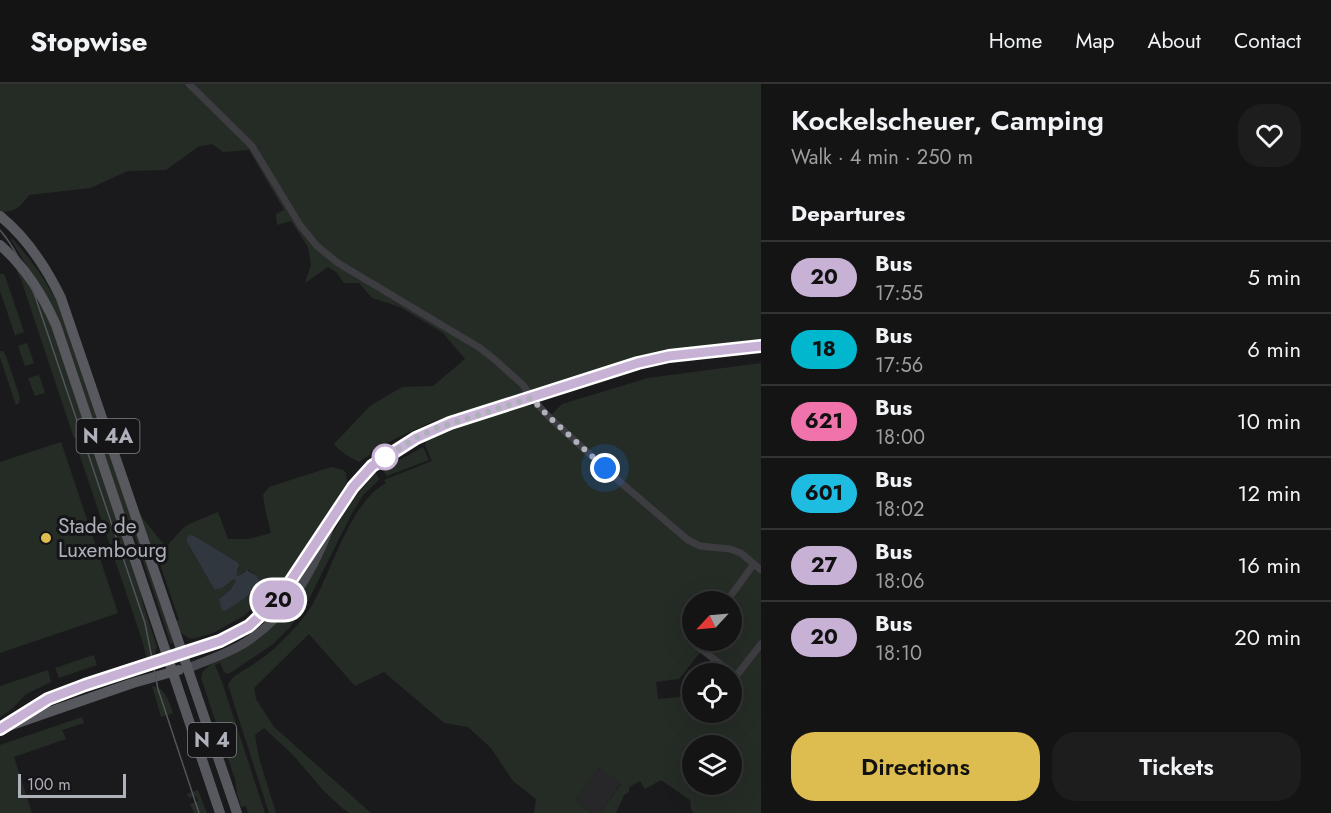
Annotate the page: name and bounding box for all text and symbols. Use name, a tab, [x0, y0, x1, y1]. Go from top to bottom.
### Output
text: Stopwise	[30, 21, 148, 62]
text: Home	[989, 26, 1042, 56]
text: Map	[1075, 26, 1115, 56]
text: About	[1148, 26, 1201, 56]
text: Contact	[1234, 26, 1301, 56]
text: Kockelscheuer, Camping	[791, 100, 1104, 141]
button: heart	[1238, 104, 1301, 167]
text: Walk · 4 min · 250 m	[791, 143, 973, 172]
text: Departures	[791, 197, 905, 229]
text: Bus	[875, 247, 912, 279]
text: 5 min	[1248, 261, 1301, 293]
text: 20	[810, 262, 838, 292]
text: 17:55	[875, 279, 923, 308]
text: Bus	[875, 319, 912, 351]
text: 6 min	[1247, 333, 1301, 365]
text: 18	[812, 334, 836, 364]
text: 17:56	[875, 351, 923, 380]
text: Bus	[875, 391, 912, 423]
text: 10 min	[1237, 405, 1301, 437]
text: 621	[805, 406, 843, 436]
road number: N 4A	[76, 419, 140, 453]
text: 18:00	[875, 423, 925, 452]
unlabelled marker	[372, 444, 398, 470]
your location	[590, 453, 620, 483]
text: Bus	[875, 463, 912, 495]
text: 12 min	[1238, 477, 1301, 509]
text: 601	[805, 478, 843, 508]
text: 18:02	[875, 495, 924, 524]
place label: Stade de Luxembourg	[58, 511, 167, 565]
marker: Stade de Luxembourg	[39, 531, 53, 545]
text: Bus	[875, 535, 912, 567]
text: 16 min	[1237, 549, 1301, 581]
text: 27	[811, 550, 837, 580]
text: 18:06	[875, 567, 924, 596]
line badge: 20	[251, 580, 305, 620]
text: 20	[264, 585, 292, 615]
north arrow	[682, 591, 742, 651]
map controls	[682, 591, 742, 795]
text: Bus	[875, 607, 912, 639]
text: 20 min	[1234, 621, 1301, 653]
text: 20	[810, 622, 838, 652]
text: 18:10	[875, 639, 922, 668]
button: locate	[682, 663, 742, 723]
road number: N 4	[188, 723, 236, 757]
button: Directions	[791, 732, 1040, 801]
button: Tickets	[1052, 732, 1301, 801]
button: layers	[682, 735, 742, 795]
scale bar	[18, 771, 126, 798]
text: 100 m	[27, 773, 71, 796]

